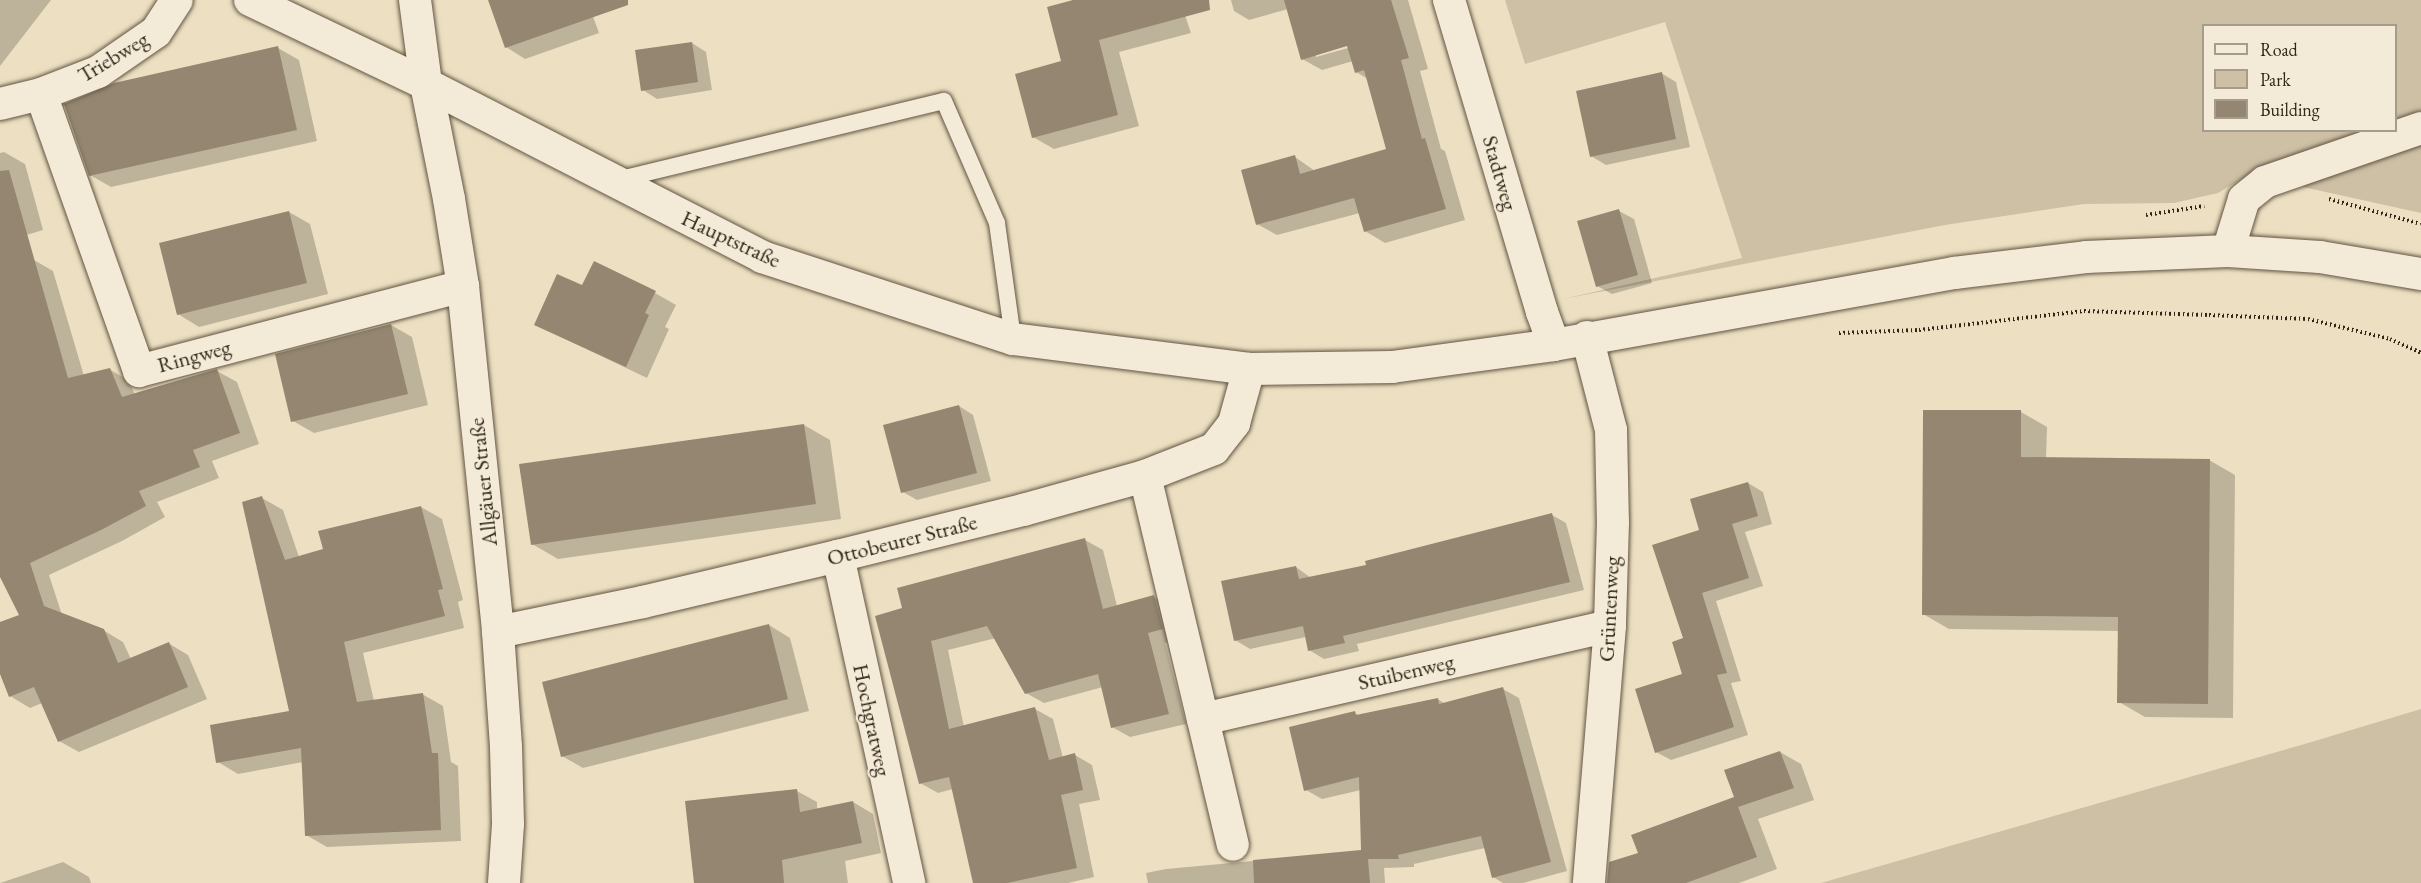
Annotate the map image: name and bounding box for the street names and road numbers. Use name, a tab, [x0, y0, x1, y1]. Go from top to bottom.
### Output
street label: Triebweg	[73, 26, 153, 88]
street label: Stadtweg	[1477, 133, 1523, 213]
street label: Hauptstraße	[677, 205, 785, 273]
street label: Ringweg	[154, 334, 234, 378]
street label: Allgäuer Straße	[463, 416, 503, 548]
street label: Ottobeurer Straße	[824, 509, 980, 571]
street label: Grüntenweg	[1593, 555, 1625, 663]
street label: Stuibenweg	[1355, 648, 1457, 696]
street label: Hochgratweg	[847, 661, 897, 779]

